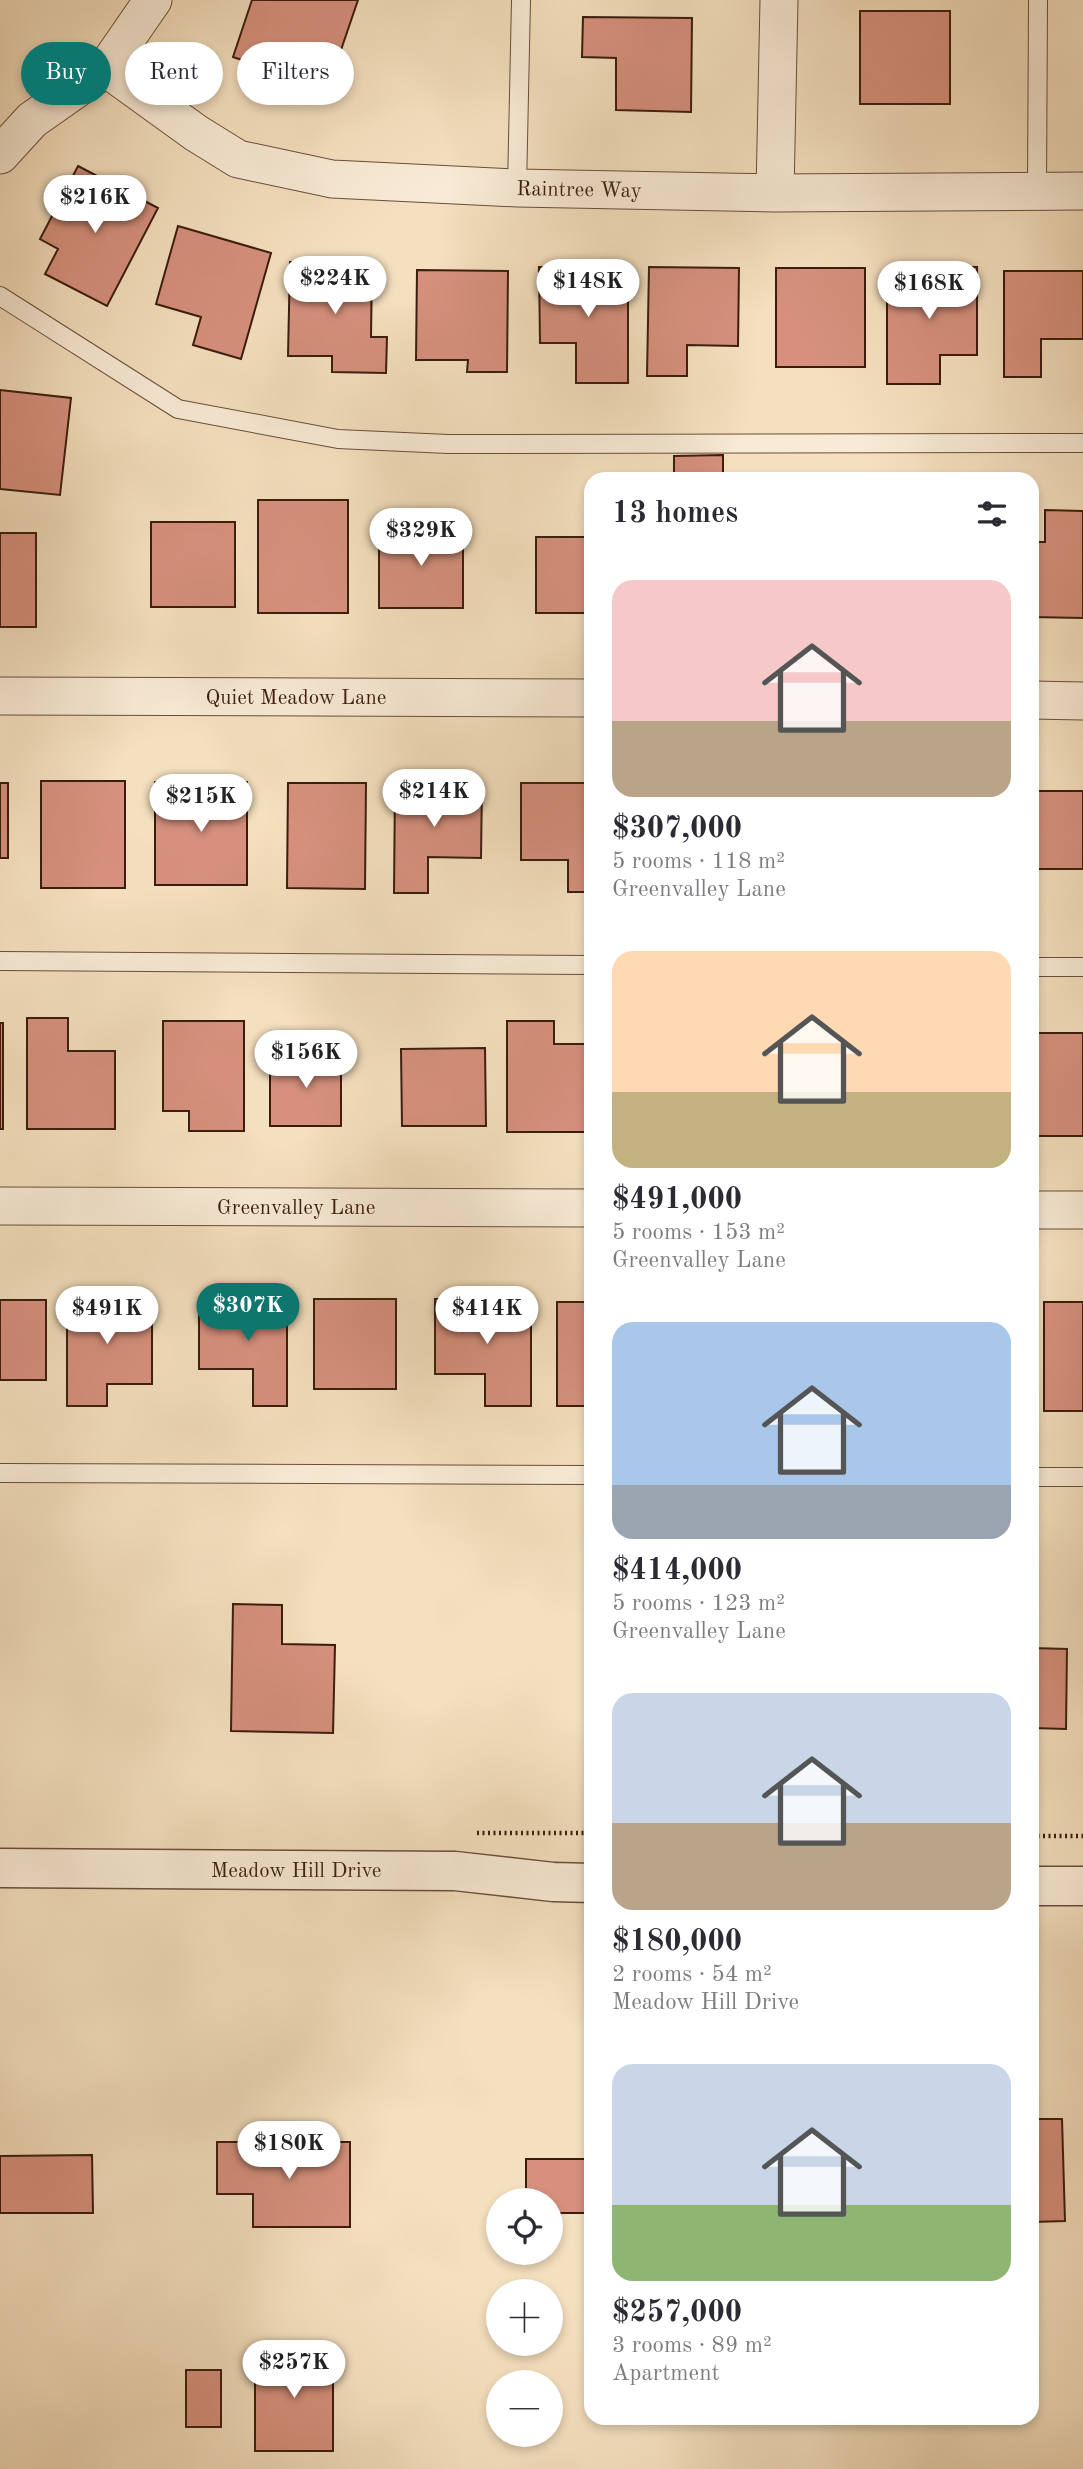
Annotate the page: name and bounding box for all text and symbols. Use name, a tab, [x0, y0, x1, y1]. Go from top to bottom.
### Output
chip: Buy	[21, 42, 111, 105]
chip: Rent	[125, 42, 223, 105]
chip: Filters	[237, 42, 354, 105]
pin: $216K	[46, 176, 144, 235]
street label: Raintree Way	[516, 179, 642, 202]
text: $216K	[59, 186, 131, 209]
pin: $224K	[286, 256, 384, 316]
pin: $148K	[539, 260, 637, 319]
pin: $168K	[880, 262, 978, 321]
text: $224K	[299, 267, 371, 290]
text: $148K	[552, 270, 624, 293]
text: $168K	[893, 272, 965, 295]
icon: filters	[973, 495, 1011, 533]
text: 13 homes	[612, 499, 738, 529]
pin: $329K	[372, 508, 470, 568]
text: $329K	[385, 519, 457, 542]
icon: home	[749, 625, 875, 751]
street label: Quiet Meadow Lane	[206, 688, 386, 709]
pin: $214K	[385, 770, 483, 829]
pin: $215K	[152, 774, 250, 834]
text: $214K	[398, 780, 470, 803]
text: $215K	[165, 785, 237, 808]
text: $307,000	[612, 814, 742, 844]
text: 5 rooms · 118 m²	[612, 850, 785, 873]
text: Greenvalley Lane	[612, 878, 786, 901]
icon: home	[749, 996, 875, 1122]
pin: $156K	[257, 1030, 355, 1090]
text: $156K	[270, 1041, 342, 1064]
text: $491,000	[612, 1185, 742, 1215]
street label: Greenvalley Lane	[217, 1198, 375, 1219]
text: 5 rooms · 153 m²	[612, 1221, 785, 1244]
text: Greenvalley Lane	[612, 1249, 786, 1272]
pin: $307K	[199, 1284, 297, 1343]
pin: $491K	[58, 1286, 156, 1346]
pin: $414K	[438, 1286, 536, 1346]
text: $307K	[212, 1294, 284, 1317]
text: $491K	[71, 1297, 143, 1320]
text: $414K	[451, 1297, 523, 1320]
icon: home	[749, 1367, 875, 1493]
text: $414,000	[612, 1556, 742, 1586]
text: 5 rooms · 123 m²	[612, 1592, 785, 1615]
text: Greenvalley Lane	[612, 1620, 786, 1643]
icon: home	[749, 1738, 875, 1864]
street label: Meadow Hill Drive	[211, 1861, 381, 1882]
text: $180,000	[612, 1927, 742, 1957]
text: 2 rooms · 54 m²	[612, 1963, 772, 1986]
text: Meadow Hill Drive	[612, 1991, 799, 2014]
icon: home	[749, 2109, 875, 2235]
pin: $180K	[240, 2122, 338, 2181]
text: $180K	[253, 2132, 325, 2155]
map controls	[486, 2188, 563, 2447]
button: locate	[486, 2188, 563, 2265]
button: +	[486, 2279, 563, 2356]
text: $257,000	[612, 2298, 742, 2328]
text: 3 rooms · 89 m²	[612, 2334, 772, 2357]
pin: $257K	[245, 2340, 343, 2400]
text: $257K	[258, 2351, 330, 2374]
text: Apartment	[612, 2362, 720, 2385]
button: −	[486, 2370, 563, 2447]

